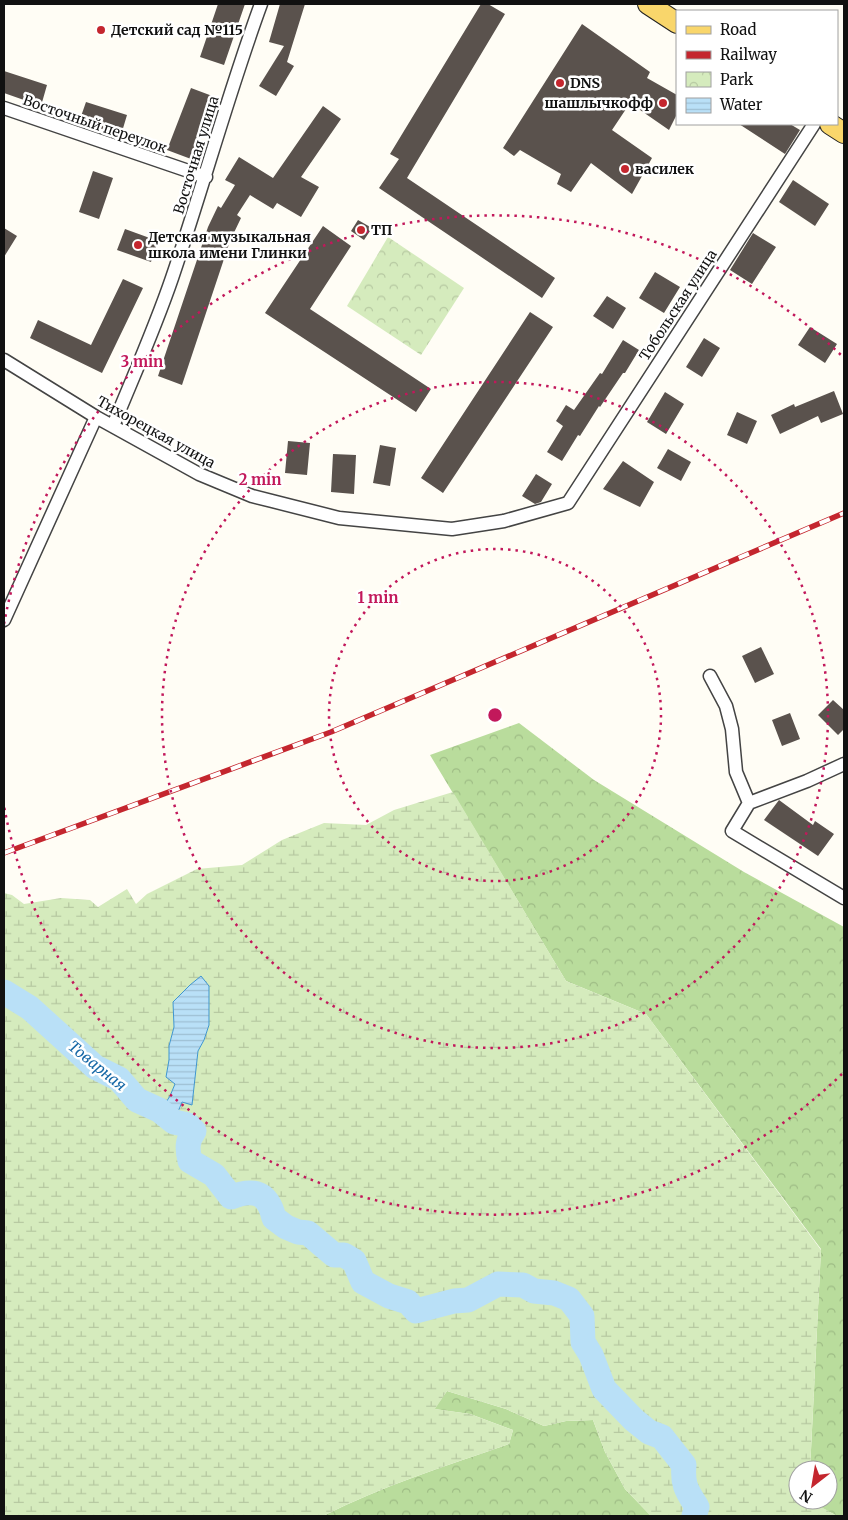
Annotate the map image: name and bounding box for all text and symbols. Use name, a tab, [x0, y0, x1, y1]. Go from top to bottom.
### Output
legend	[676, 10, 838, 125]
text: Road	[720, 20, 756, 39]
place label: Детский сад №115	[111, 21, 243, 39]
marker: Детский сад №115	[95, 24, 107, 36]
text: Railway	[720, 45, 777, 64]
text: Park	[720, 70, 754, 89]
place label: DNS	[570, 74, 600, 92]
marker: DNS	[554, 77, 566, 89]
street label: Восточный переулок	[21, 91, 170, 157]
street label: Восточная улица	[169, 93, 223, 216]
place label: шашлычкофф	[545, 94, 653, 112]
text: Water	[719, 95, 763, 114]
marker: шашлычкофф	[657, 97, 669, 109]
place label: василек	[635, 160, 695, 178]
marker: василек	[619, 163, 631, 175]
place label: ТП	[371, 221, 392, 239]
marker: ТП	[355, 224, 367, 236]
place label: Детская музыкальная школа имени Глинки	[148, 228, 311, 262]
marker: Детская музыкальная школа имени Глинки	[132, 239, 144, 251]
street label: Тобольская улица	[635, 246, 721, 364]
text: 3 min	[121, 352, 163, 371]
street label: Тихорецкая улица	[94, 392, 219, 472]
text: 2 min	[239, 470, 281, 489]
text: 1 min	[358, 588, 398, 607]
centre of rings	[486, 706, 504, 724]
water label: Товарная	[64, 1036, 130, 1095]
north arrow	[788, 1460, 838, 1510]
text: N	[797, 1486, 816, 1507]

